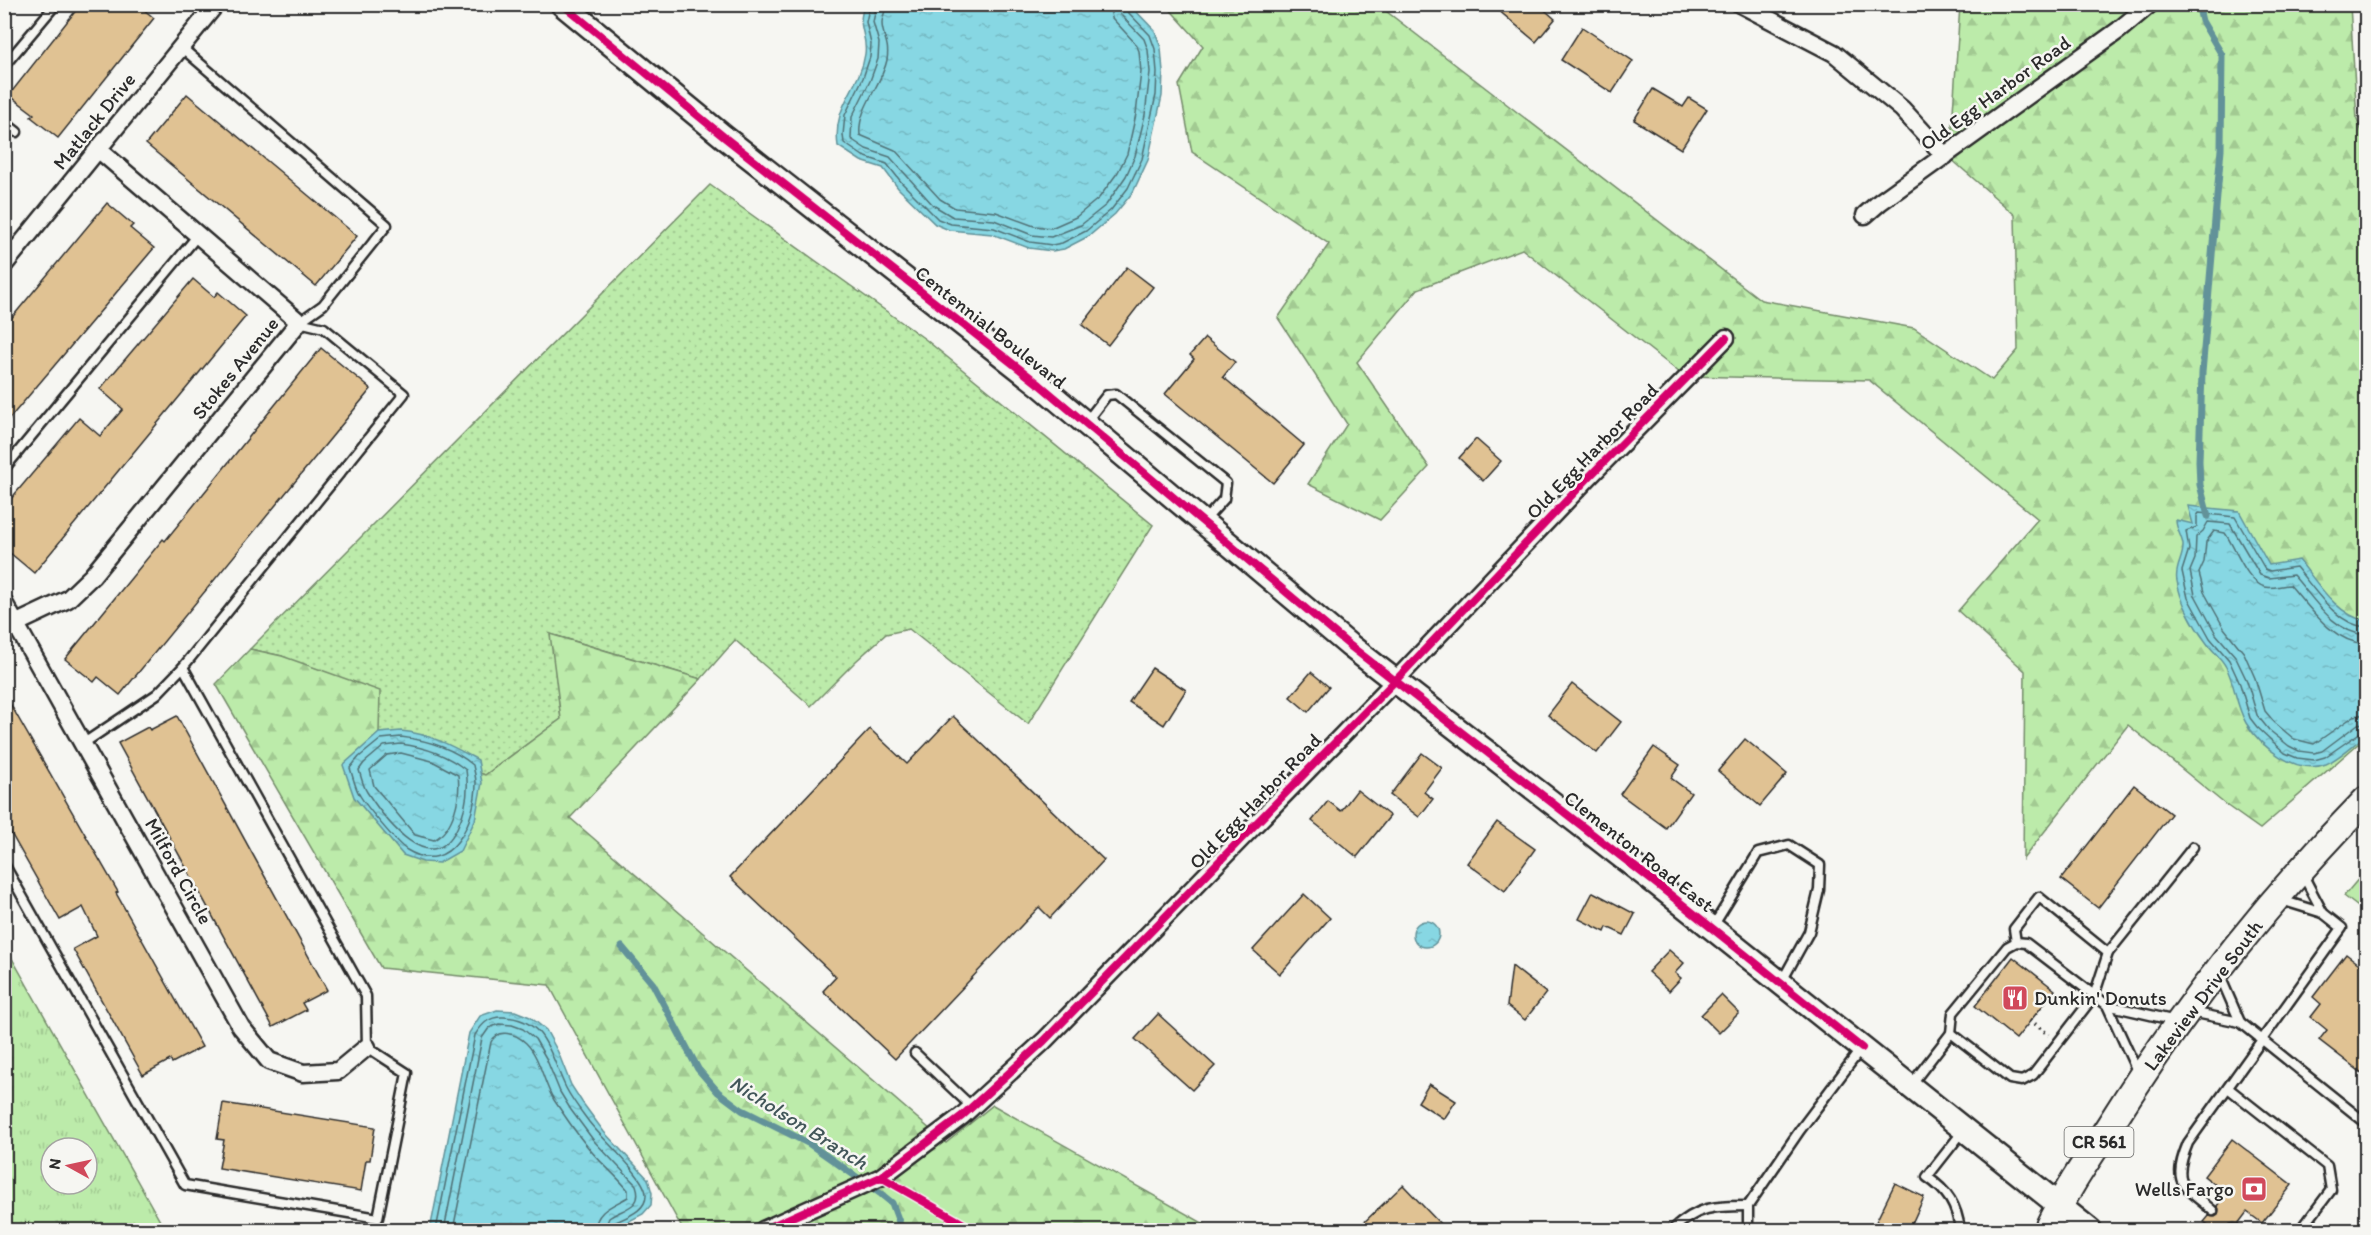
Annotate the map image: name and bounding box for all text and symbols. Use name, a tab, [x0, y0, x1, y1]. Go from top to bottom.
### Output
street label: Old Egg Harbor Road	[1915, 30, 2075, 156]
street label: Matlack Drive	[48, 68, 140, 174]
street label: Centennial Boulevard	[910, 260, 1072, 394]
street label: Stokes Avenue	[186, 312, 284, 424]
street label: Old Egg Harbor Road	[1521, 378, 1663, 524]
street label: Old Egg Harbor Road	[1184, 728, 1326, 874]
street label: Clementon Road East	[1559, 785, 1719, 917]
street label: Milford Circle	[140, 814, 218, 928]
street label: Lakeview Drive South	[2138, 915, 2268, 1075]
restaurant icon: Dunkin' Donuts	[2000, 983, 2030, 1013]
place label: Dunkin' Donuts	[2034, 986, 2167, 1010]
water label: Nicholson Branch	[725, 1070, 873, 1175]
road number: CR 561	[2064, 1127, 2134, 1157]
north arrow	[39, 1136, 99, 1196]
text: N	[44, 1157, 65, 1171]
bank icon: Wells Fargo	[2239, 1174, 2269, 1204]
place label: Wells Fargo	[2135, 1177, 2234, 1201]

